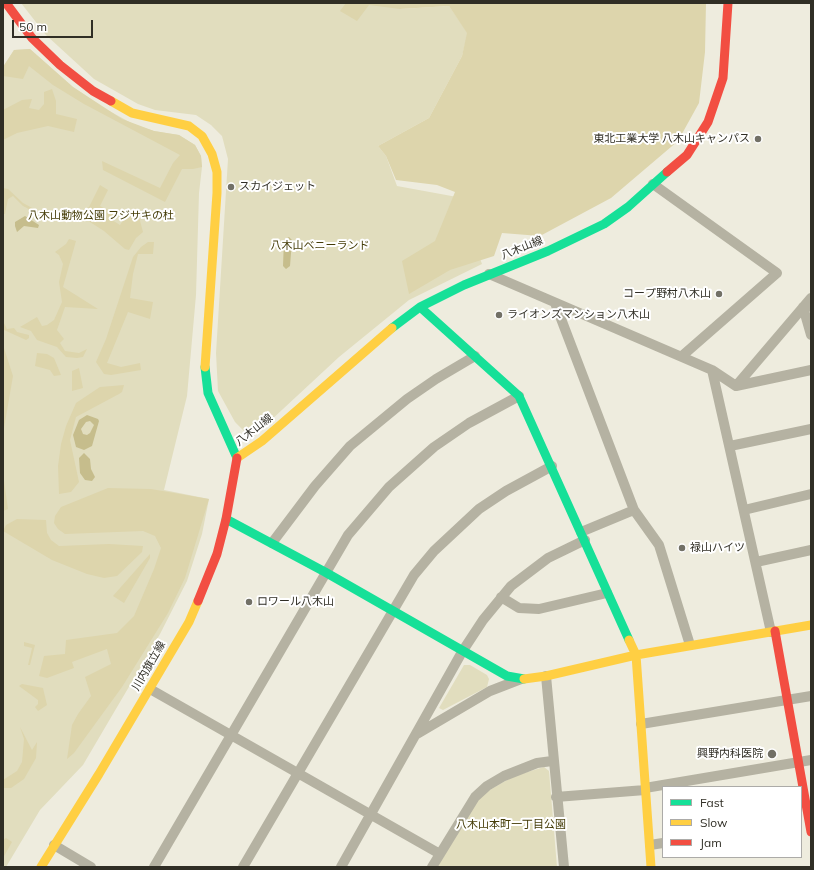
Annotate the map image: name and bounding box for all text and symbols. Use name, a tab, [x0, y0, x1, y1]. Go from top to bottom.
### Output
scale bar	[14, 12, 95, 38]
text: 50 m	[19, 19, 47, 34]
place label: 東北工業大学 八木山キャンパス	[593, 132, 750, 146]
marker: 東北工業大学 八木山キャンパス	[753, 134, 763, 144]
place label: スカイジェット	[239, 180, 316, 194]
marker: スカイジェット	[226, 182, 236, 192]
park label: 八木山動物公園 フジサキの杜	[28, 209, 174, 223]
street label: 八木山線	[499, 234, 545, 262]
park label: 八木山ベニーランド	[271, 239, 369, 253]
place label: コープ野村八木山	[623, 287, 711, 301]
marker: コープ野村八木山	[714, 289, 724, 299]
place label: ライオンズマンション八木山	[507, 308, 650, 322]
marker: ライオンズマンション八木山	[494, 310, 504, 320]
street label: 八木山線	[233, 411, 275, 449]
place label: 禄山ハイツ	[690, 541, 745, 555]
marker: 禄山ハイツ	[677, 543, 687, 553]
place label: ロワール八木山	[257, 595, 334, 609]
marker: ロワール八木山	[244, 597, 254, 607]
street label: 川内旗立線	[130, 639, 168, 693]
place label: 興野内科医院	[697, 747, 763, 761]
marker: 興野内科医院	[766, 748, 778, 760]
legend	[662, 786, 802, 858]
text: Fast	[700, 795, 724, 810]
text: Slow	[700, 815, 728, 830]
park label: 八木山本町一丁目公園	[456, 818, 566, 832]
text: Jam	[700, 835, 722, 850]

